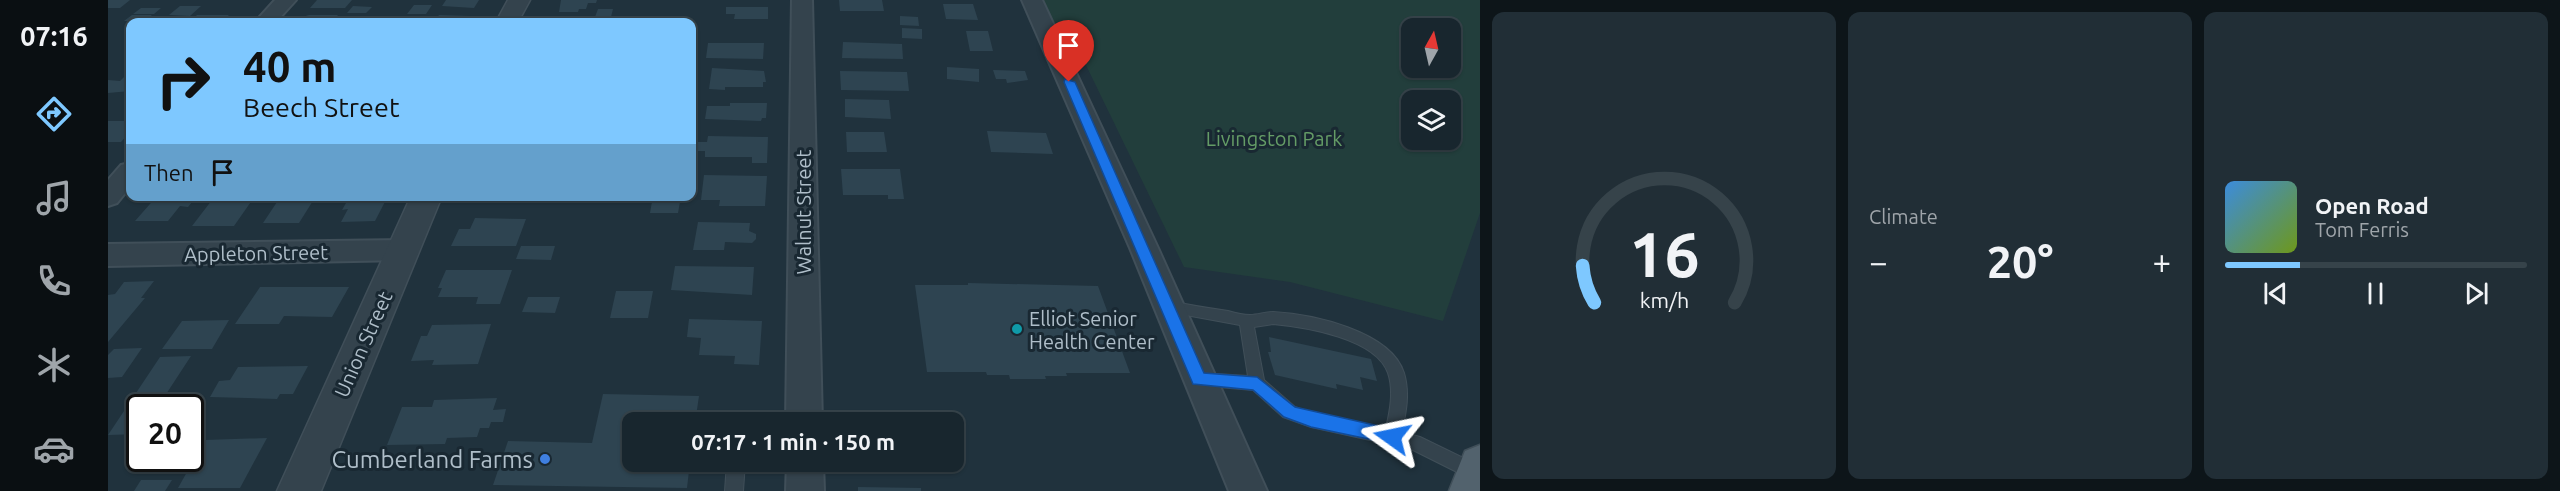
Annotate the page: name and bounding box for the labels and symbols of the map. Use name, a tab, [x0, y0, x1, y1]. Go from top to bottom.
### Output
north arrow	[1401, 18, 1461, 78]
pin	[1043, 20, 1094, 82]
park label: Livingston Park	[1206, 127, 1342, 150]
street label: Walnut Street	[792, 149, 815, 274]
street label: Appleton Street	[184, 240, 328, 266]
street label: Union Street	[329, 287, 397, 401]
place label: Elliot Senior Health Center	[1029, 307, 1155, 353]
marker: Elliot Senior Health Center	[1010, 322, 1024, 336]
speed limit sign: 20	[126, 394, 204, 472]
position arrow	[1360, 405, 1424, 469]
place label: Cumberland Farms	[332, 446, 533, 473]
marker: Cumberland Farms	[538, 452, 552, 466]

